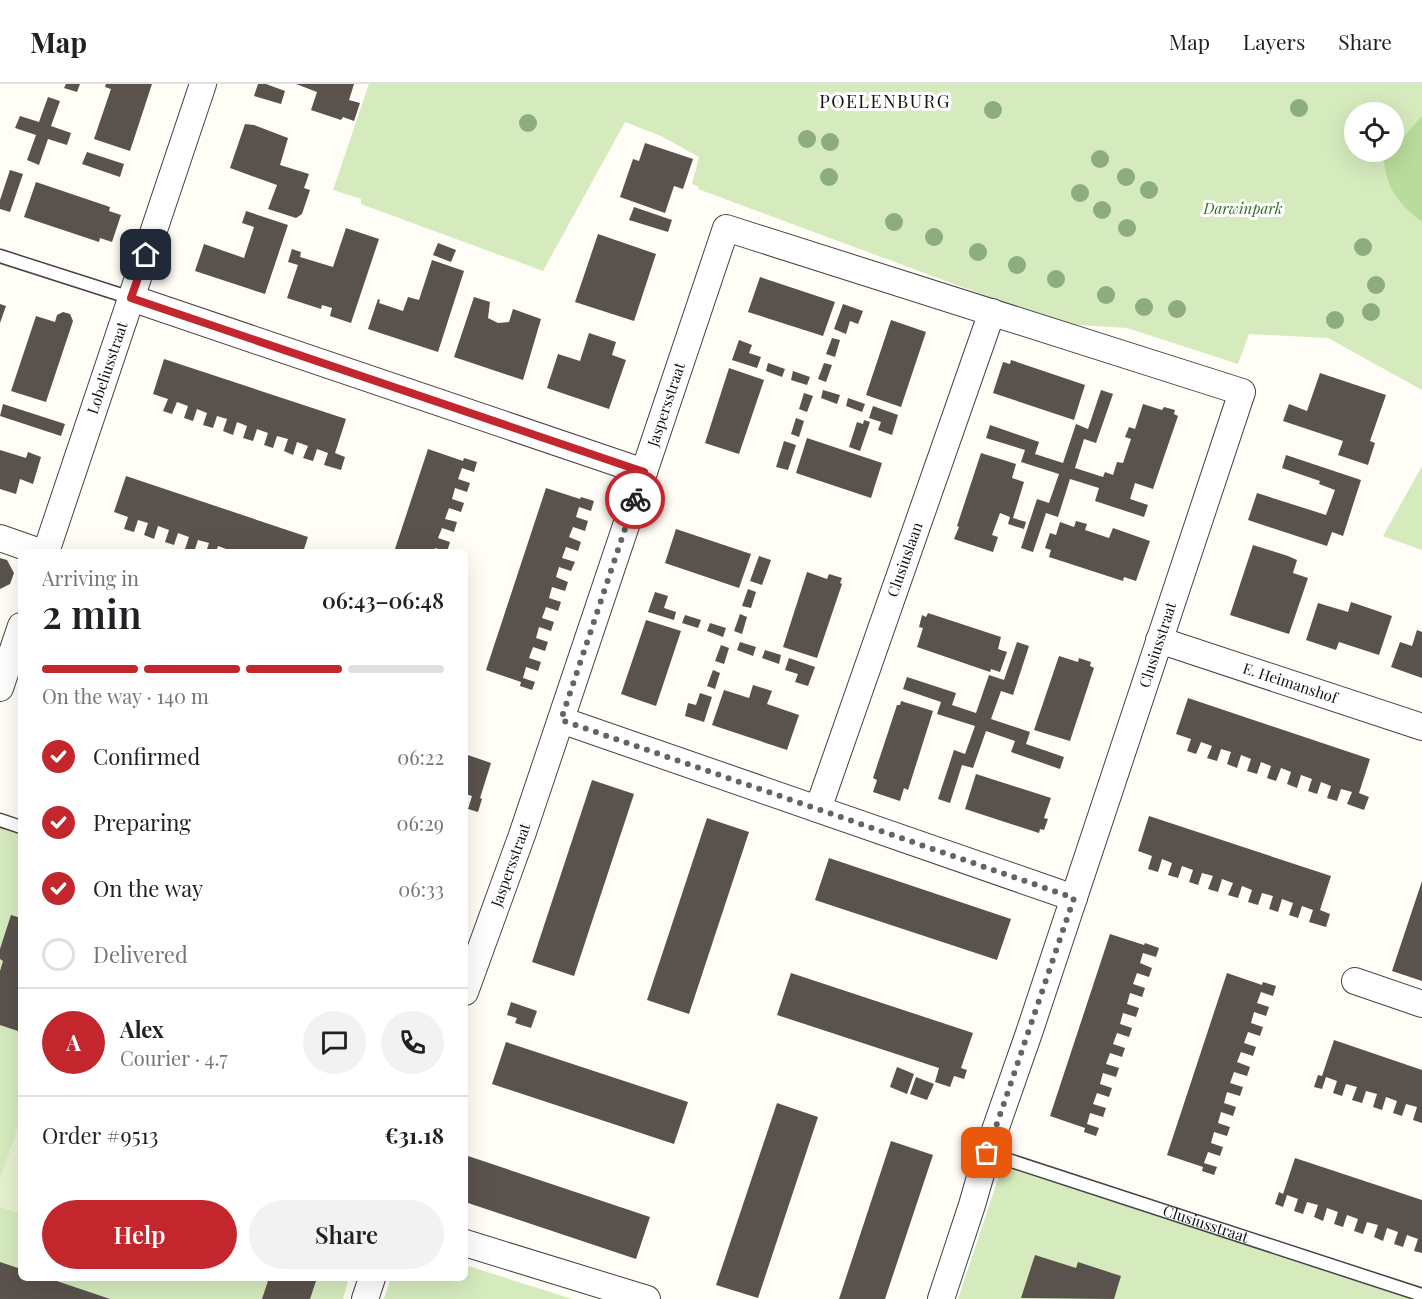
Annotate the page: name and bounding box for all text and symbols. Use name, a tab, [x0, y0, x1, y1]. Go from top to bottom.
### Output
text: Map	[30, 23, 87, 60]
text: Map	[1169, 27, 1210, 55]
text: Layers	[1243, 27, 1305, 55]
text: Share	[1338, 27, 1392, 55]
district label: POELENBURG	[819, 89, 951, 113]
map controls	[1344, 102, 1404, 162]
button: locate	[1344, 102, 1404, 162]
park label: Darwinpark	[1203, 198, 1283, 218]
pin	[120, 229, 171, 280]
icon: home	[129, 238, 162, 271]
street label: Lobeliusstraat	[82, 318, 132, 417]
street label: Jaspersstraat	[642, 359, 689, 450]
courier	[605, 469, 665, 529]
icon: bike	[619, 483, 652, 516]
street label: Clusiuslaan	[882, 519, 927, 600]
text: Arriving in	[42, 564, 139, 591]
text: 06:43–06:48	[322, 585, 444, 615]
text: 2 min	[42, 587, 142, 639]
street label: Clusiusstraat	[1134, 599, 1180, 690]
street label: E. Heimanshof	[1241, 657, 1341, 708]
text: On the way · 140 m	[42, 682, 209, 709]
icon: check	[42, 740, 75, 773]
text: Confirmed	[93, 741, 200, 771]
text: 06:22	[397, 743, 444, 770]
icon: check	[42, 806, 75, 839]
text: Preparing	[93, 807, 191, 837]
text: 06:29	[397, 809, 444, 836]
street label: Jaspersstraat	[485, 820, 534, 910]
icon: check	[42, 872, 75, 905]
text: On the way	[93, 873, 203, 903]
text: 06:33	[398, 875, 444, 902]
text: Delivered	[93, 939, 188, 969]
button: chat	[303, 1011, 366, 1074]
button: phone	[381, 1011, 444, 1074]
text: Alex	[120, 1014, 164, 1044]
text: A	[66, 1027, 81, 1057]
text: Courier · 4.7	[120, 1044, 228, 1071]
text: Order #9513	[42, 1120, 158, 1150]
text: €31.18	[384, 1120, 444, 1150]
pin	[961, 1127, 1012, 1178]
icon: bag	[970, 1136, 1003, 1169]
button: Help	[42, 1200, 237, 1269]
button: Share	[249, 1200, 444, 1269]
street label: Clusiusstraat	[1161, 1200, 1252, 1247]

